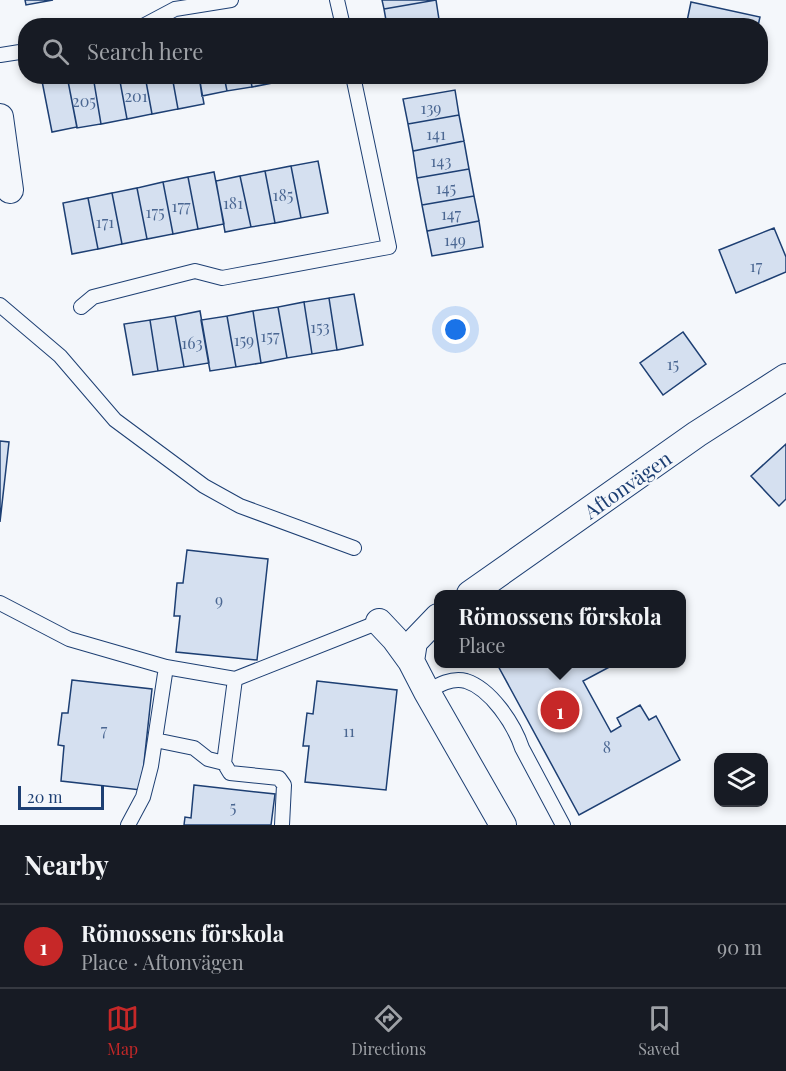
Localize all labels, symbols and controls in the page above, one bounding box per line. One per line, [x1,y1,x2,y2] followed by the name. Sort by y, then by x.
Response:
[18,18,768,84] search box
[39,35,72,68] icon: search
[87,36,203,66] text: Search here
[124,85,148,106] house number: 201
[72,90,96,111] house number: 205
[420,97,442,118] house number: 139
[426,123,446,144] house number: 141
[431,150,451,171] house number: 143
[436,177,456,198] house number: 145
[273,184,293,205] house number: 185
[223,192,243,213] house number: 181
[172,195,191,216] house number: 177
[145,201,165,222] house number: 175
[441,203,462,224] house number: 147
[96,211,114,232] house number: 171
[444,229,466,250] house number: 149
[750,255,763,276] house number: 17
[441,315,470,344] your location
[310,316,330,337] house number: 153
[261,325,280,346] house number: 157
[234,329,254,350] house number: 159
[181,332,203,353] house number: 163
[667,353,679,374] house number: 15
[577,444,676,525] street label: Aftonvägen
[215,589,223,610] house number: 9
[434,590,686,668] popup
[458,601,662,631] text: Römossens förskola
[458,631,505,658] text: Place
[540,688,580,732] pin: 1
[101,719,108,740] house number: 7
[343,720,355,741] house number: 11
[603,736,611,757] house number: 8
[714,753,768,807] map controls
[714,753,768,807] button: layers
[18,783,104,810] scale bar
[27,786,62,807] text: 20 m
[230,796,236,817] house number: 5
[24,847,109,882] text: Nearby
[81,918,284,948] text: Römossens förskola
[40,933,47,960] text: 1
[717,933,762,960] text: 90 m
[81,948,244,975] text: Place · Aftonvägen
[106,1002,139,1059] tab: Map
[351,1002,426,1059] tab: Directions
[638,1002,680,1059] tab: Saved

